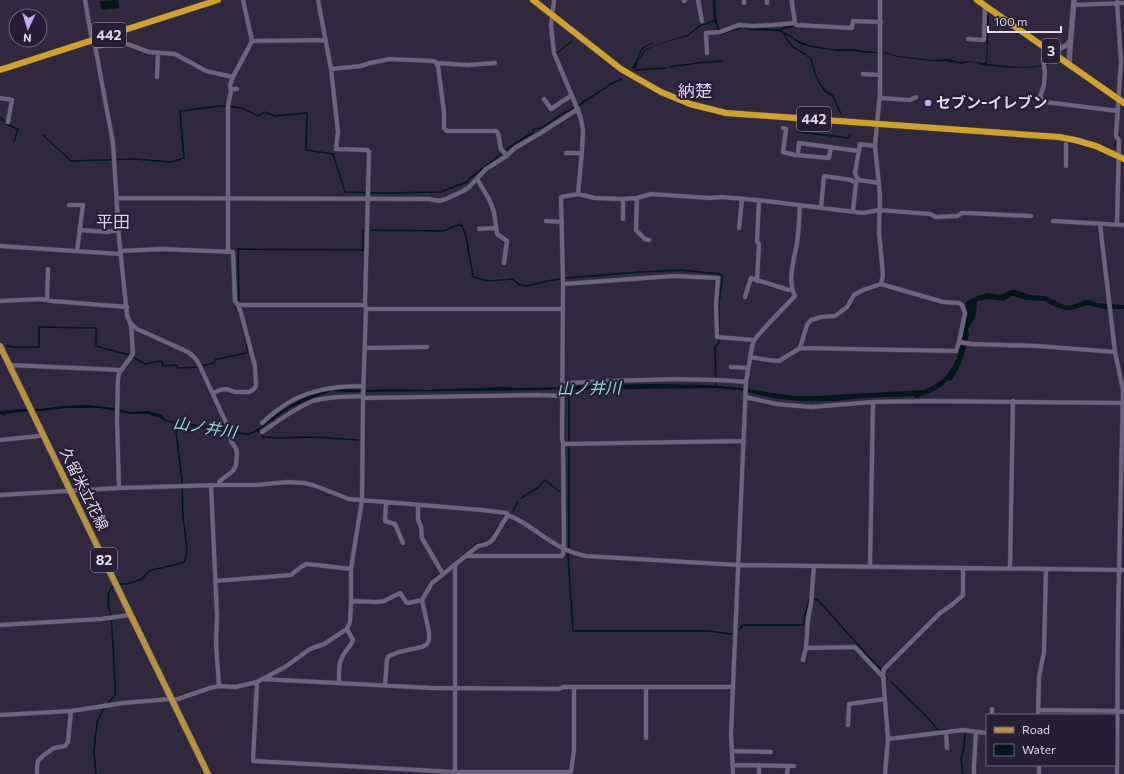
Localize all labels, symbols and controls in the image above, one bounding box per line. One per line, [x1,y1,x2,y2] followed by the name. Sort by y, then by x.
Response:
[8,8,48,48] north arrow
[988,8,1061,34] scale bar
[994,14,1028,28] text: 100 m
[92,23,126,47] road number: 442
[23,32,32,45] text: N
[1042,39,1060,63] road number: 3
[678,80,712,101] district label: 納楚
[936,93,1047,111] place label: セブン-イレブン
[923,98,933,108] marker: セブン-イレブン
[797,107,831,131] road number: 442
[96,211,130,232] district label: 平田
[557,377,623,398] water label: 山ノ井川
[172,412,240,441] water label: 山ノ井川
[57,444,113,533] street label: 久留米立花線
[91,548,117,572] road number: 82
[986,714,1116,766] legend
[1022,722,1050,736] text: Road
[1022,742,1056,756] text: Water

